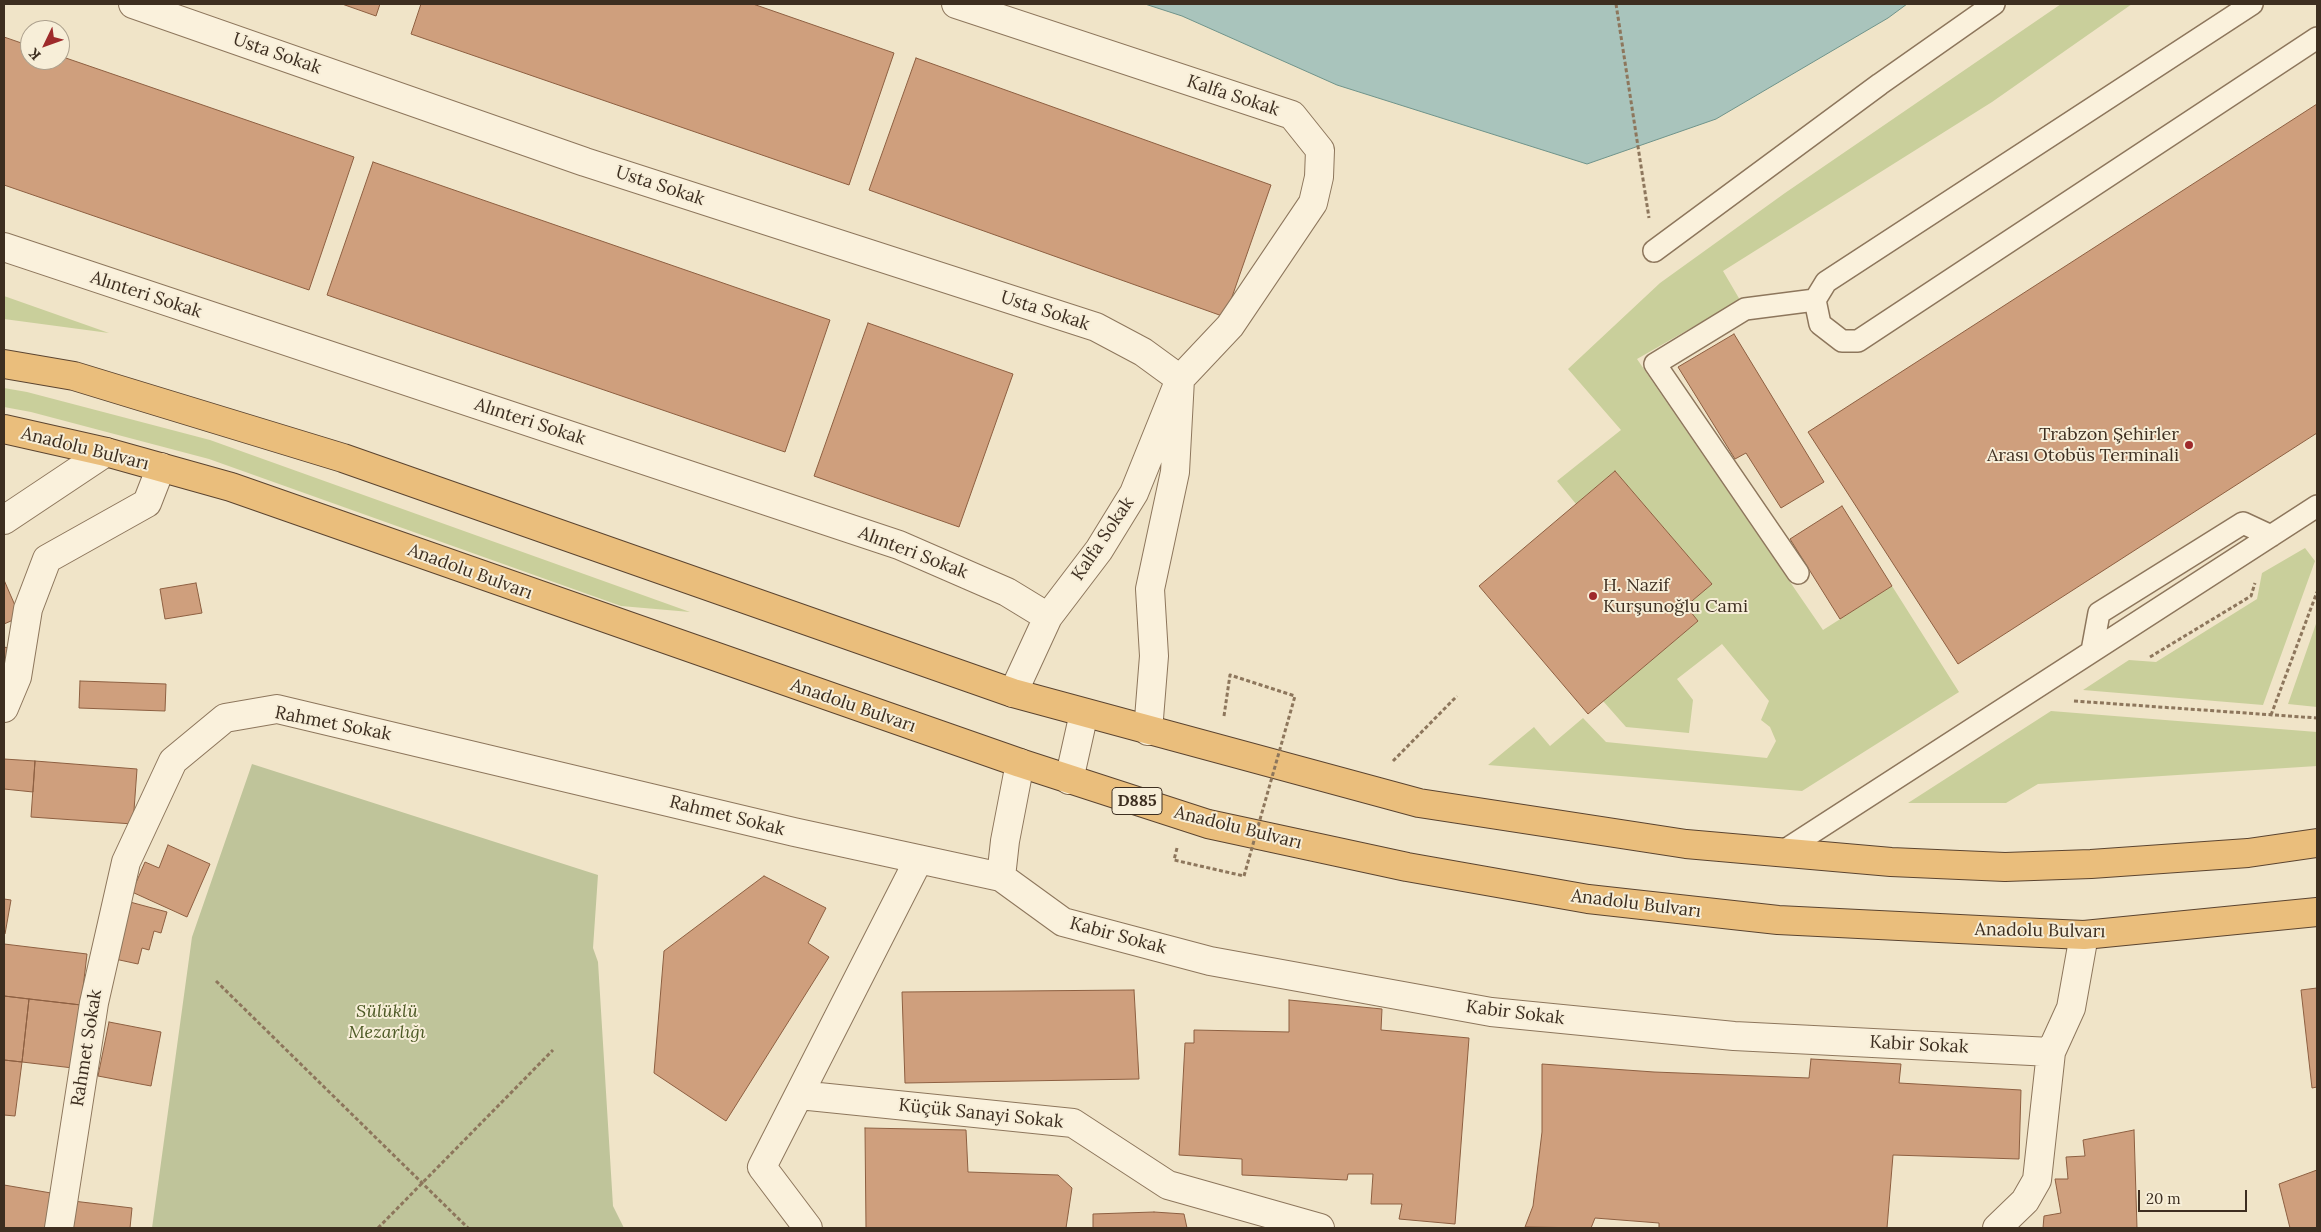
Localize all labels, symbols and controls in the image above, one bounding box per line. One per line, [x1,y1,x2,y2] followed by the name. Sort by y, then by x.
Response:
[20,20,70,70] north arrow
[230,29,324,79] street label: Usta Sokak
[25,45,45,64] text: K
[1184,71,1282,121] street label: Kalfa Sokak
[613,162,707,210] street label: Usta Sokak
[88,267,204,323] street label: Alınteri Sokak
[998,287,1092,335] street label: Usta Sokak
[472,394,588,450] street label: Alınteri Sokak
[19,423,151,475] street label: Anadolu Bulvarı
[1987,424,2179,466] place label: Trabzon Şehirler Arası Otobüs Terminali
[2183,439,2195,451] marker: Trabzon Şehirler Arası Otobüs Terminali
[1067,493,1139,585] street label: Kalfa Sokak
[855,522,971,584] street label: Alınteri Sokak
[405,539,535,605] street label: Anadolu Bulvarı
[1603,575,1748,618] place label: H. Nazif Kurşunoğlu Cami
[1587,590,1599,602] marker: H. Nazif Kurşunoğlu Cami
[788,674,918,738] street label: Anadolu Bulvarı
[273,702,393,746] street label: Rahmet Sokak
[1112,788,1162,814] road number: D885
[667,791,787,841] street label: Rahmet Sokak
[1172,802,1304,854] street label: Anadolu Bulvarı
[1570,885,1702,923] street label: Anadolu Bulvarı
[1067,913,1169,959] street label: Kabir Sokak
[1974,919,2106,943] street label: Anadolu Bulvarı
[67,988,107,1108] street label: Rahmet Sokak
[1465,996,1565,1030] street label: Kabir Sokak
[348,1001,426,1044] park label: Sülüklü Mezarlığı
[1869,1032,1969,1058] street label: Kabir Sokak
[897,1095,1065,1133] street label: Küçük Sanayi Sokak
[2141,1180,2250,1212] scale bar
[2146,1189,2181,1208] text: 20 m

